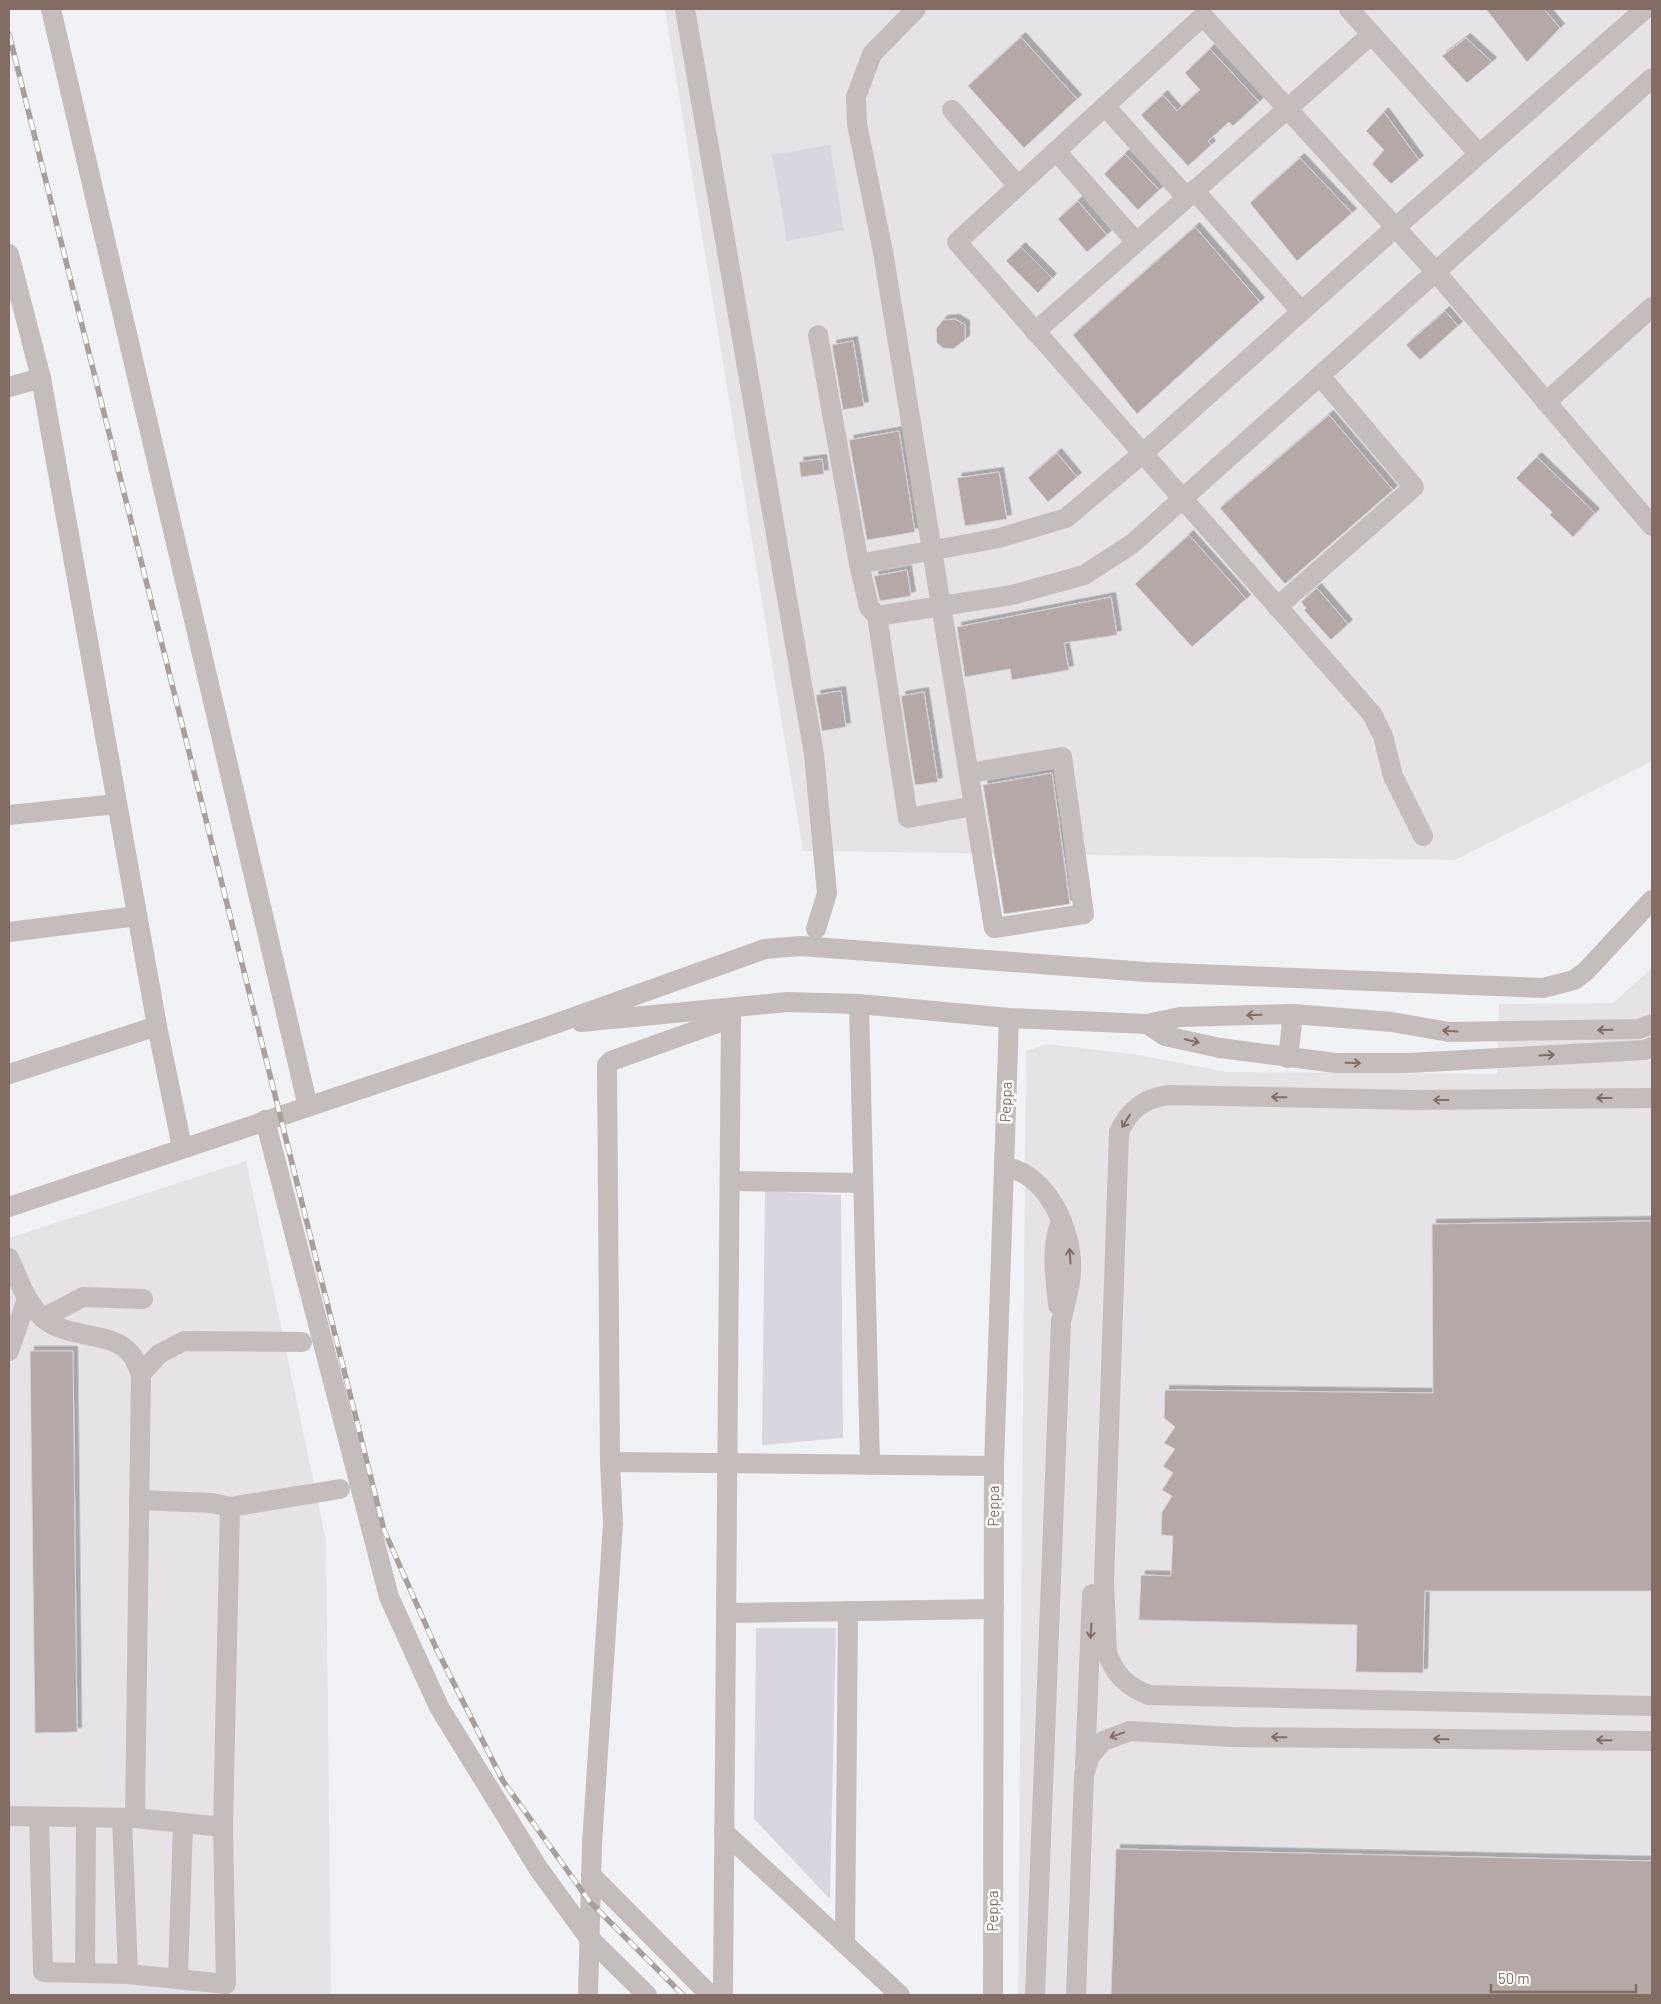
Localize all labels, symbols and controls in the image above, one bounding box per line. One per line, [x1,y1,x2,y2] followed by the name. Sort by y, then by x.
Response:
[1246,1010,1262,1019] one-way arrow
[1597,1025,1613,1034] one-way arrow
[1443,1027,1459,1036] one-way arrow
[1183,1037,1199,1047] one-way arrow
[1538,1051,1554,1060] one-way arrow
[1344,1058,1360,1068] one-way arrow
[995,1081,1015,1123] street label: Peppa
[1271,1092,1287,1102] one-way arrow
[1596,1093,1612,1103] one-way arrow
[1433,1095,1450,1105] one-way arrow
[1120,1113,1130,1127] one-way arrow
[1066,1249,1075,1265] one-way arrow
[984,1486,1002,1526] street label: Peppa
[1086,1623,1095,1639] one-way arrow
[1110,1731,1125,1740] one-way arrow
[1271,1732,1287,1742] one-way arrow
[1433,1734,1450,1744] one-way arrow
[1596,1735,1612,1745] one-way arrow
[983,1891,1001,1931] street label: Peppa
[1491,1962,1636,1994] scale bar
[1498,1969,1530,1987] text: 50 m

